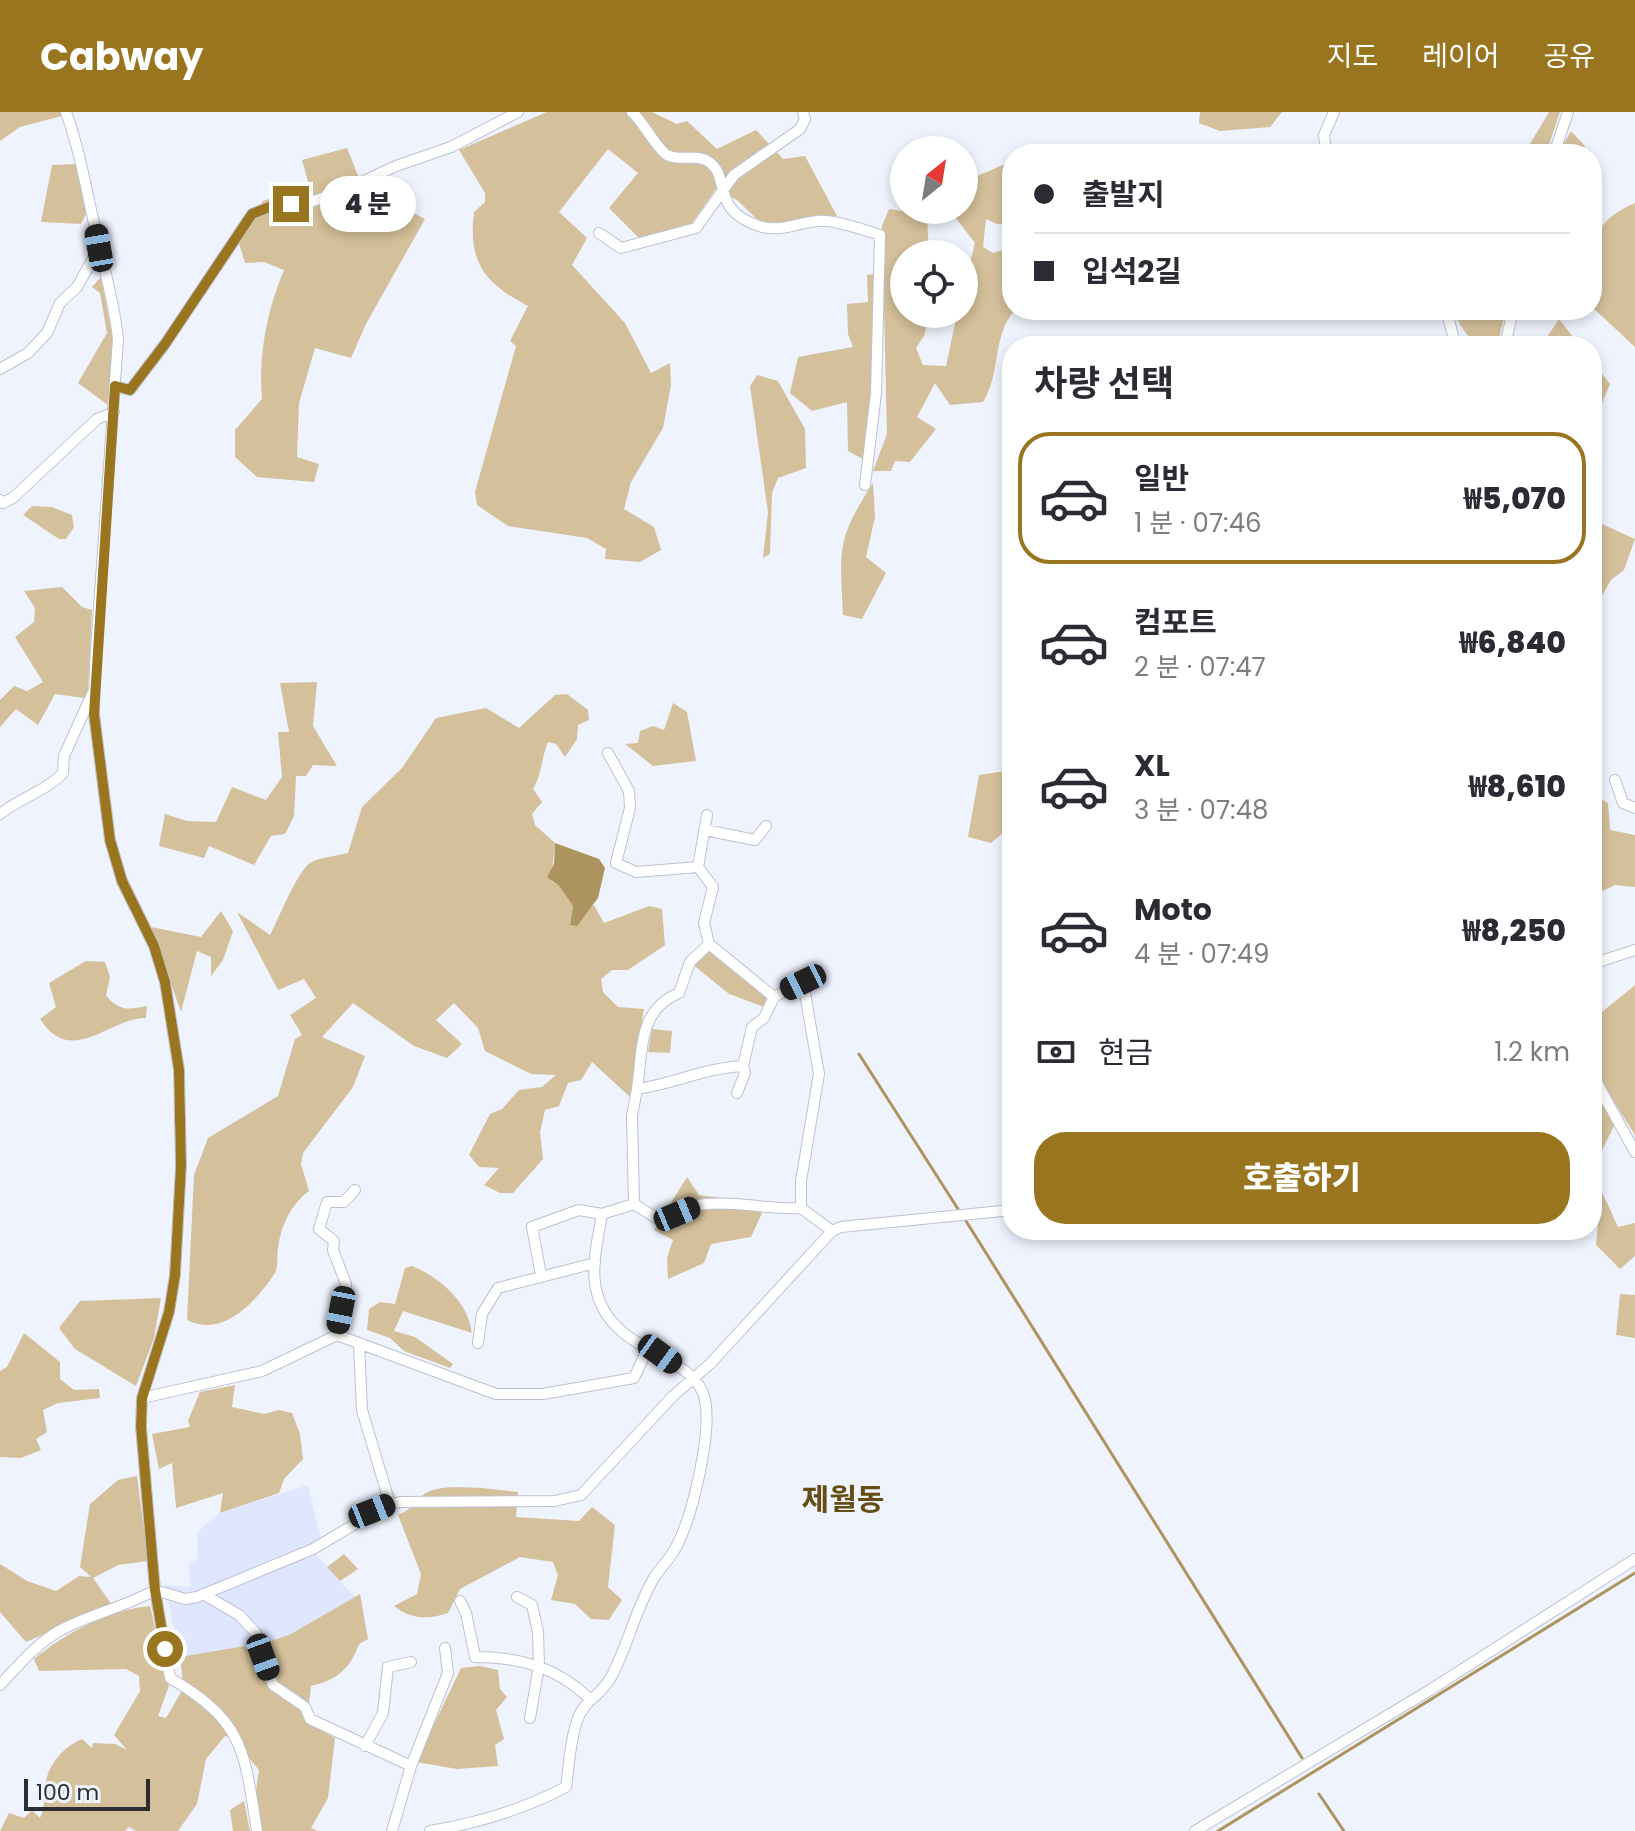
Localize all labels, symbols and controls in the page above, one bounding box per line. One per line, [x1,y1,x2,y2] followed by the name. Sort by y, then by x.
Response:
[40,30,203,83] text: Cabway
[1327,37,1378,76] text: 지도
[1422,37,1499,76] text: 레이어
[1543,37,1595,76] text: 공유
[890,136,978,224] north arrow
[890,136,978,328] map controls
[1082,173,1165,216] text: 출발지
[319,176,415,232] callout: 4 분
[273,186,309,222] route end
[345,186,391,222] text: 4 분
[83,222,115,274] car
[890,240,978,328] button: locate
[1082,250,1182,293] text: 입석2길
[1034,358,1174,409] text: 차량 선택
[1134,457,1189,500] text: 일반
[1038,462,1110,534] icon: car
[1464,477,1566,520] text: ₩5,070
[1134,505,1262,541] text: 1 분 · 07:46
[1134,601,1217,644] text: 컴포트
[1038,606,1110,678] icon: car
[1460,621,1566,664] text: ₩6,840
[1134,649,1266,685] text: 2 분 · 07:47
[1134,744,1170,787] text: XL
[1038,750,1110,822] icon: car
[1469,765,1566,808] text: ₩8,610
[1134,792,1268,828] text: 3 분 · 07:48
[1134,888,1212,931] text: Moto
[1038,894,1110,966] icon: car
[1463,909,1566,952] text: ₩8,250
[1134,936,1269,972] text: 4 분 · 07:49
[776,961,830,1003] car
[1034,1030,1078,1074] icon: cash
[1098,1031,1153,1074] text: 현금
[1494,1034,1570,1070] text: 1.2 km
[1034,1132,1570,1224] button: 호출하기
[650,1194,704,1234] car
[325,1284,357,1336] car
[634,1330,686,1378] car
[802,1478,884,1521] district label: 제월동
[345,1491,399,1531] car
[244,1630,282,1684] car
[147,1631,183,1667] route start
[24,1775,150,1811] scale bar
[36,1777,99,1808] text: 100 m

